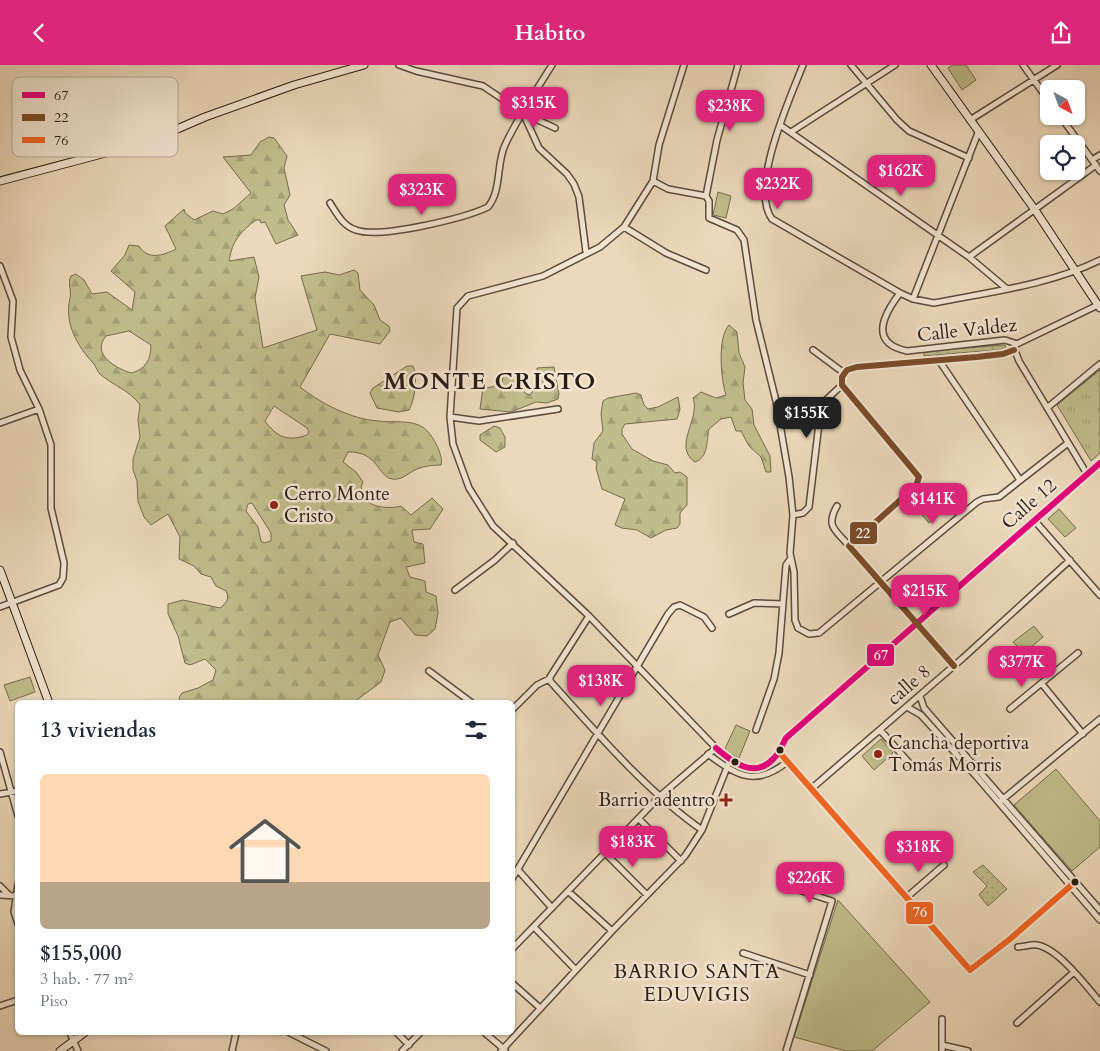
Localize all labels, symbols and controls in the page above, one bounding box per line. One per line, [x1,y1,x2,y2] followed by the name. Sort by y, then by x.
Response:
[515,18,585,48] text: Habito
[25,19,53,47] icon: back
[1047,19,1075,47] icon: share
[12,77,178,157] legend
[1040,80,1085,125] north arrow
[1040,80,1085,180] map controls
[54,86,68,105] text: 67
[499,87,569,129] pin: $315K
[695,89,765,132] pin: $238K
[511,92,557,114] text: $315K
[707,95,753,117] text: $238K
[54,108,68,127] text: 22
[54,131,68,150] text: 76
[1040,135,1085,180] button: locate
[866,155,936,197] pin: $162K
[878,160,924,182] text: $162K
[743,167,813,210] pin: $232K
[387,173,457,216] pin: $323K
[755,173,801,195] text: $232K
[399,179,445,201] text: $323K
[916,312,1019,348] street label: Calle Valdez
[384,365,597,398] district label: MONTE CRISTO
[772,397,842,439] pin: $155K
[784,402,830,424] text: $155K
[996,472,1062,535] street label: Calle 12
[284,481,390,529] place label: Cerro Monte Cristo
[898,483,968,525] pin: $141K
[910,488,956,510] text: $141K
[268,499,280,511] marker: Cerro Monte Cristo
[849,521,878,545] line badge: 22
[856,524,870,543] text: 22
[890,575,960,617] pin: $215K
[902,580,948,602] text: $215K
[866,643,895,667] line badge: 67
[987,645,1057,688] pin: $377K
[874,646,888,665] text: 67
[999,651,1045,673] text: $377K
[882,659,936,711] street label: calle 8
[566,665,636,707] pin: $138K
[578,670,624,692] text: $138K
[40,716,156,745] text: 13 viviendas
[462,716,490,744] icon: filters
[888,730,1029,778] place label: Cancha deportiva Tomás Morris
[775,745,785,755] unlabelled marker
[872,748,884,760] marker: Cancha deportiva Tomás Morris
[730,757,740,767] unlabelled marker
[598,787,715,813] place label: Barrio adentro
[719,793,733,807] marker: Barrio adentro
[220,806,310,896] icon: home
[598,825,668,868] pin: $183K
[610,831,656,853] text: $183K
[884,831,954,873] pin: $318K
[896,836,942,858] text: $318K
[775,861,845,904] pin: $226K
[787,867,833,889] text: $226K
[1070,877,1080,887] unlabelled marker
[905,901,934,925] line badge: 76
[913,903,927,922] text: 76
[40,939,121,968] text: $155,000
[613,958,781,1008] district label: BARRIO SANTA EDUVIGIS
[40,968,133,990] text: 3 hab. · 77 m²
[40,990,68,1012] text: Piso

